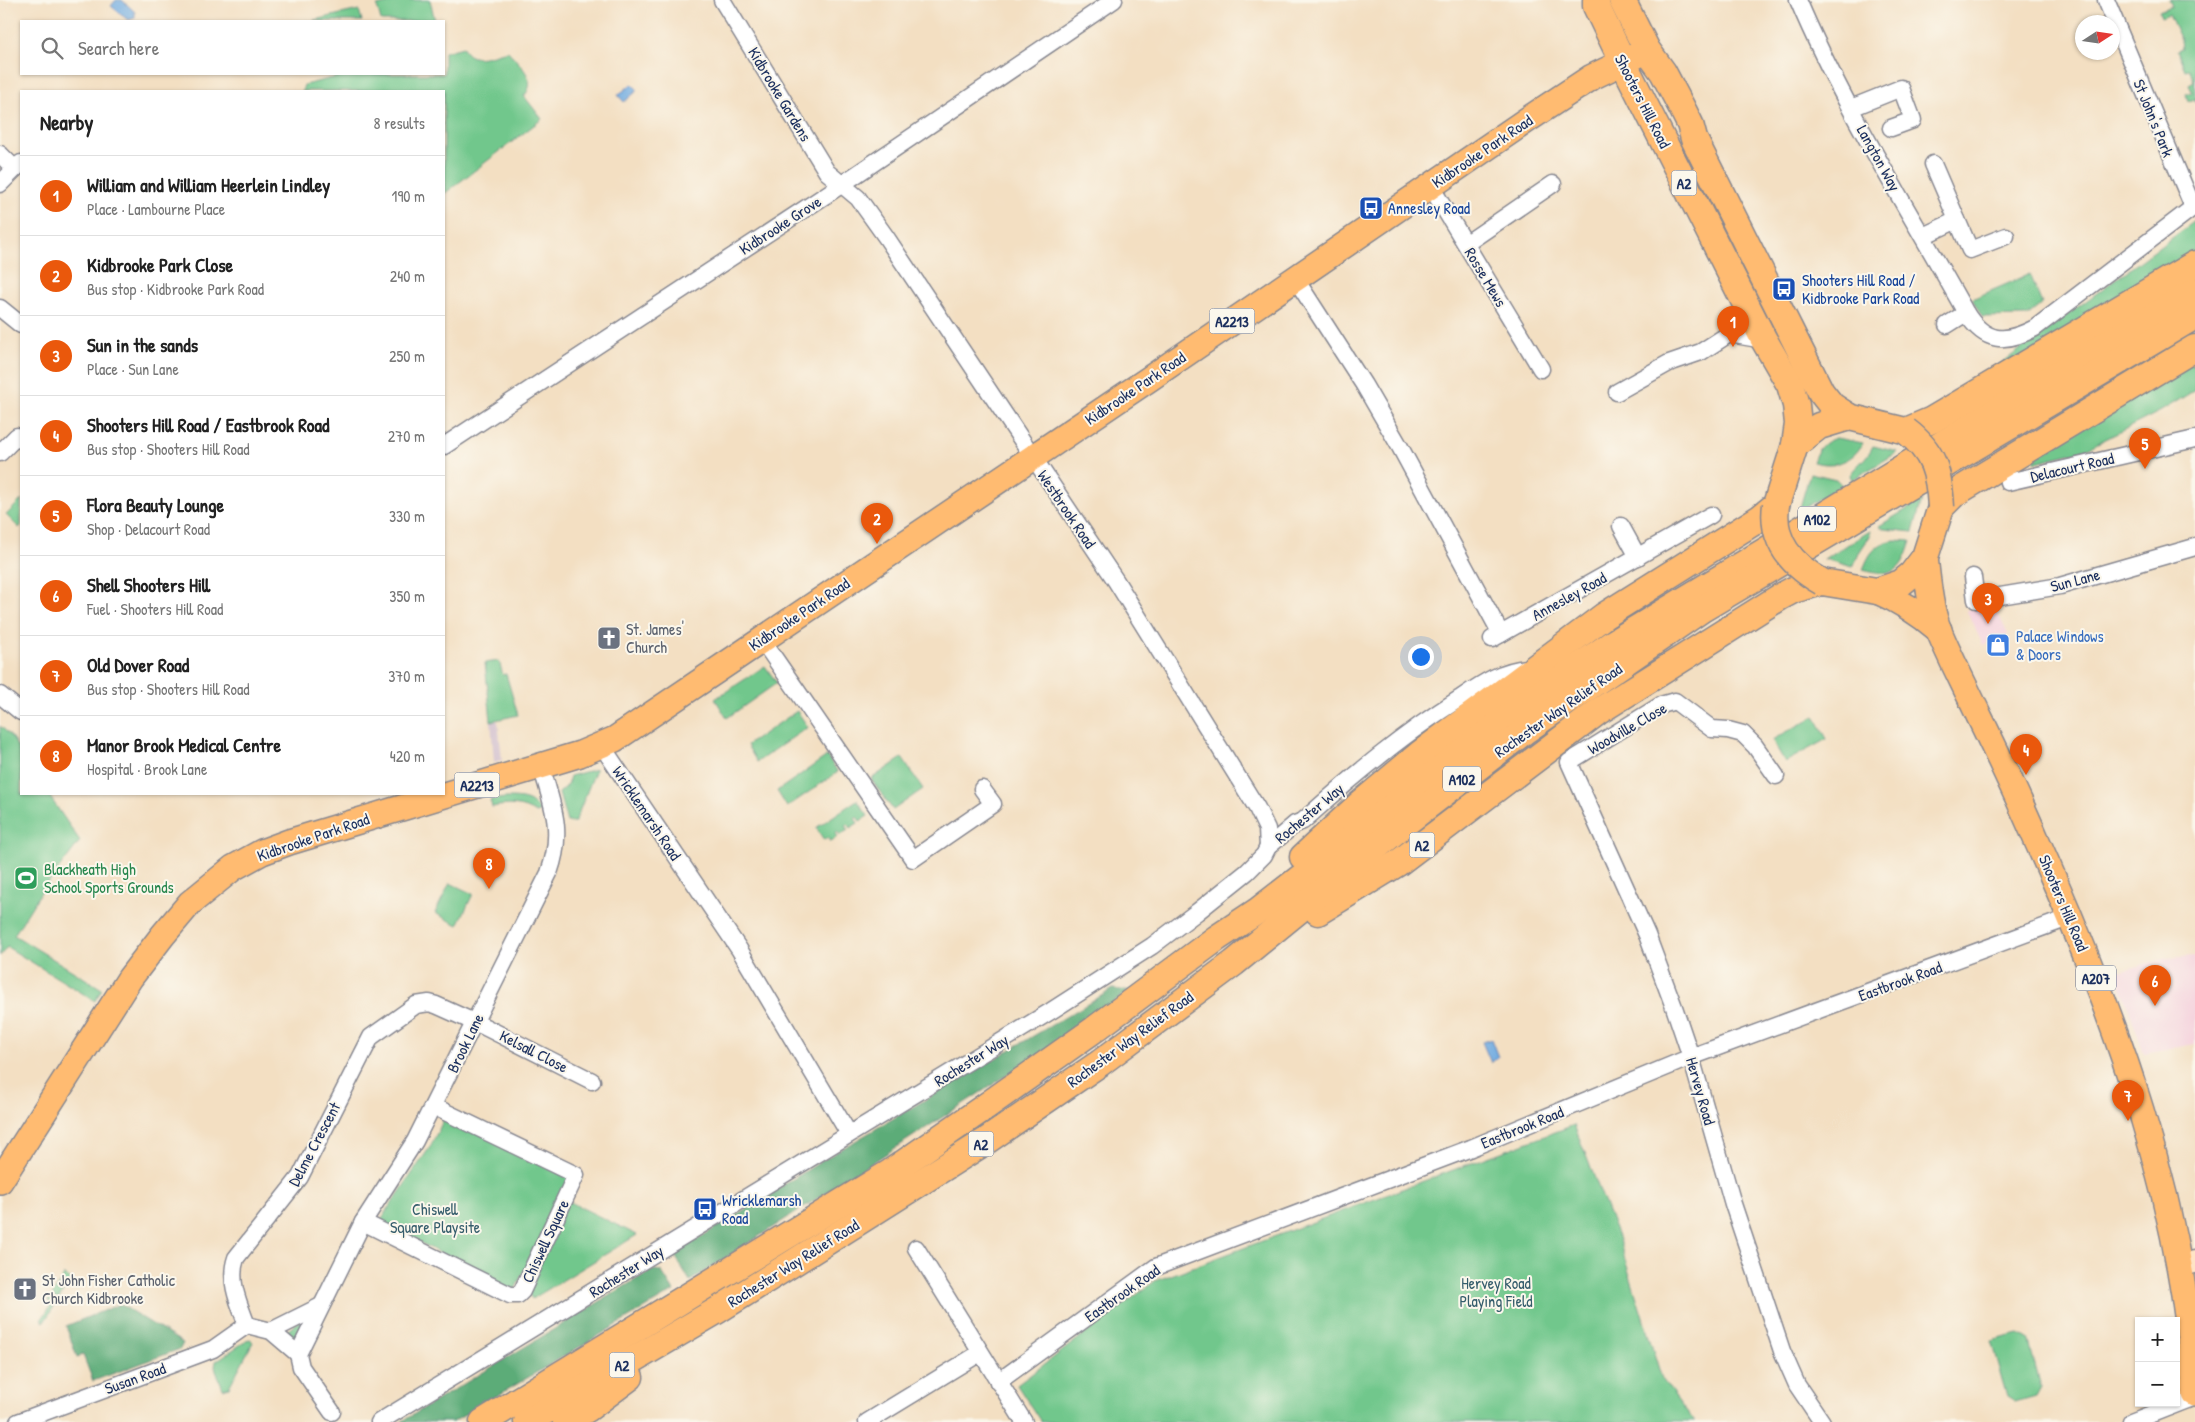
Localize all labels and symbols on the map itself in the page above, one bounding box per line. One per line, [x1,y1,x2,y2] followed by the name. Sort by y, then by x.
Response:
[2075,15,2120,60] north arrow
[743,43,817,145] street label: Kidbrooke Gardens
[1610,50,1676,152] street label: Shooters Hill Road
[2128,76,2180,160] street label: St John's Park
[1427,109,1537,193] street label: Kidbrooke Park Road
[1852,121,1906,195] street label: Langton Way
[1672,170,1696,196] road number: A2
[735,190,826,260] street label: Kidbrooke Grove
[1358,195,1384,221] bus stop icon: Annesley Road
[1388,197,1470,219] place label: Annesley Road
[1460,243,1512,311] street label: Rosse Mews
[1802,269,1919,309] place label: Shooters Hill Road / Kidbrooke Park Road
[1771,276,1797,302] bus stop icon: Shooters Hill Road / Kidbrooke Park Road
[1717,306,1749,347] pin: 1
[1210,308,1254,334] road number: A2213
[1080,346,1190,430] street label: Kidbrooke Park Road
[2129,428,2161,469] pin: 5
[2028,447,2116,487] street label: Delacourt Road
[1033,466,1101,552] street label: Westbrook Road
[861,503,893,544] pin: 2
[1798,506,1836,532] road number: A102
[2048,563,2103,597] street label: Sun Lane
[1528,566,1610,626] street label: Annesley Road
[744,572,854,656] street label: Kidbrooke Park Road
[1972,583,2004,624] pin: 3
[626,618,684,658] place label: St. James' Church
[596,625,622,651] church icon: St. James' Church
[2016,625,2104,665] place label: Palace Windows & Doors
[1985,632,2011,658] shop icon: Palace Windows & Doors
[1408,644,1434,670] your location
[1490,658,1626,762] street label: Rochester Way Relief Road
[1583,696,1671,760] street label: Woodville Close
[2010,734,2042,775] pin: 4
[607,762,687,864] street label: Wricklemarsh Road
[1443,766,1481,792] road number: A102
[454,772,500,798] road number: A2213
[1270,778,1348,848] street label: Rochester Way
[254,808,372,866] street label: Kidbrooke Park Road
[1410,832,1434,858] road number: A2
[473,848,505,889] pin: 8
[2034,851,2094,955] street label: Shooters Hill Road
[44,858,174,898] place label: Blackheath High School Sports Grounds
[13,865,39,891] sports icon: Blackheath High School Sports Grounds
[1855,956,1945,1006] street label: Eastbrook Road
[2139,965,2171,1006] pin: 6
[2076,966,2116,990] road number: A207
[1062,986,1198,1092] street label: Rochester Way Relief Road
[441,1009,489,1076] street label: Brook Lane
[496,1024,573,1078] street label: Kelsall Close
[930,1028,1013,1092] street label: Rochester Way
[1681,1055,1721,1127] street label: Hervey Road
[2112,1080,2144,1121] pin: 7
[283,1098,346,1190] street label: Delme Crescent
[1477,1100,1567,1154] street label: Eastbrook Road
[968,1132,994,1156] road number: A2
[722,1189,802,1229] place label: Wricklemarsh Road
[516,1195,574,1286] street label: Chiswell Square
[692,1196,718,1222] bus stop icon: Wricklemarsh Road
[390,1198,481,1238] park label: Chiswell Square Playsite
[723,1214,863,1312] street label: Rochester Way Relief Road
[585,1239,668,1303] street label: Rochester Way
[1080,1259,1164,1327] street label: Eastbrook Road
[42,1269,176,1309] place label: St John Fisher Catholic Church Kidbrooke
[1459,1272,1533,1312] park label: Hervey Road Playing Field
[12,1276,38,1302] church icon: St John Fisher Catholic Church Kidbrooke
[610,1352,634,1378] road number: A2
[101,1357,169,1399] street label: Susan Road

